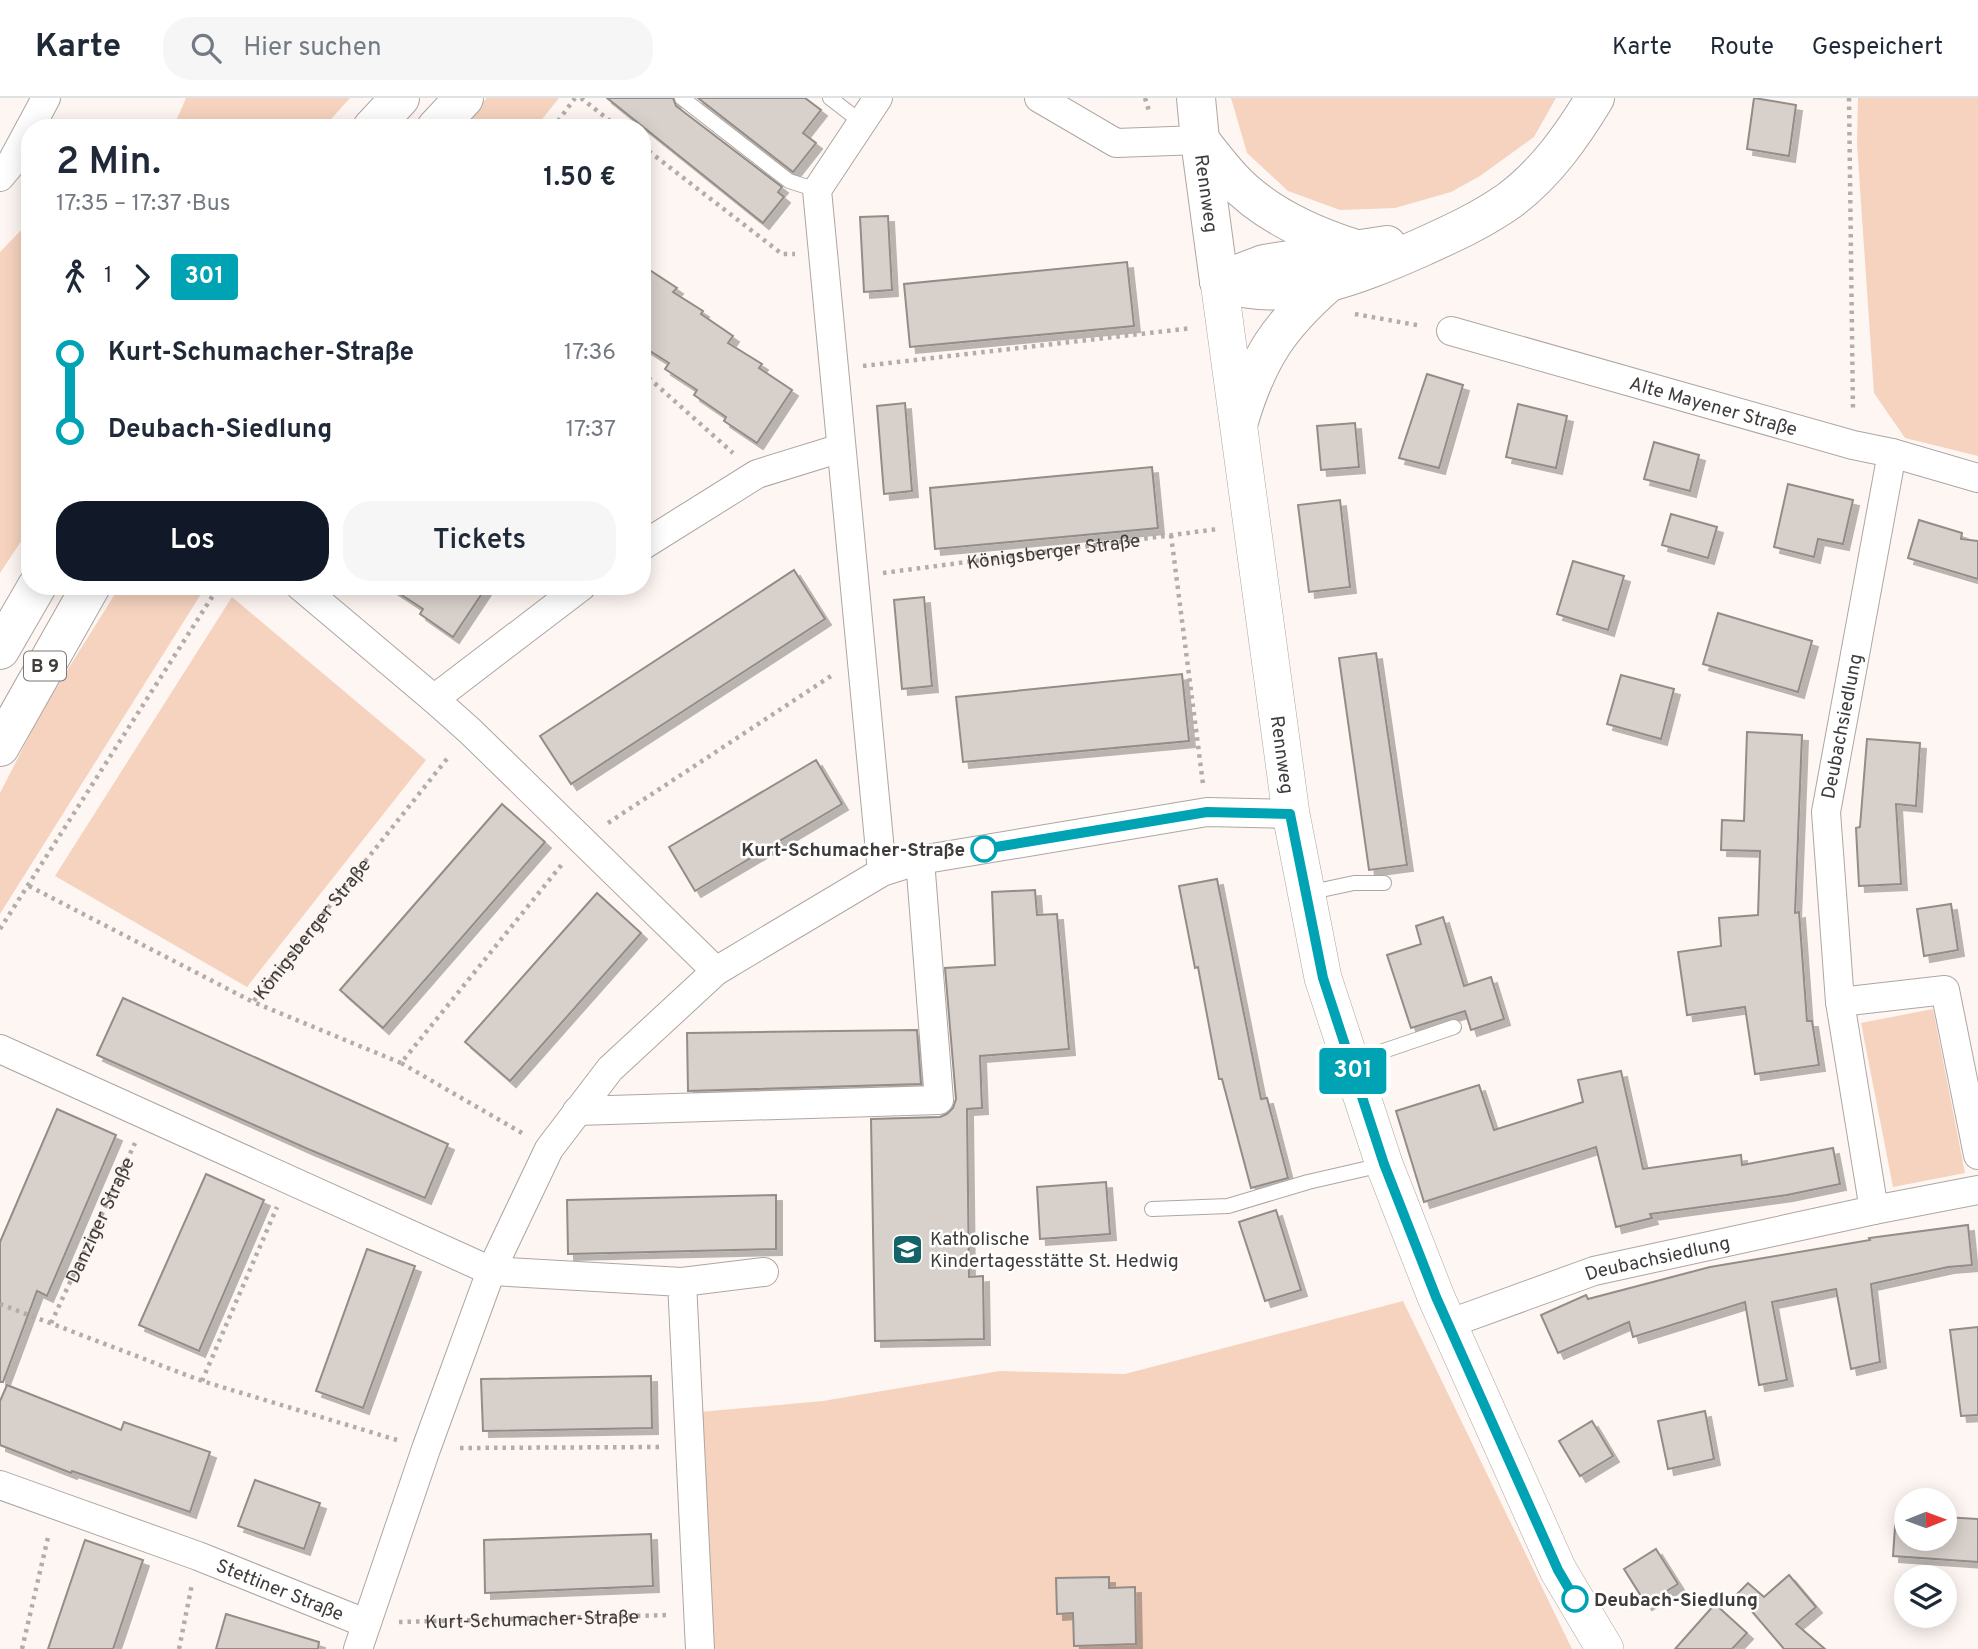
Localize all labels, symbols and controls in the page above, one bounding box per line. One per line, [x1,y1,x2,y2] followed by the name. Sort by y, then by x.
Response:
[163,17,653,80] search box
[35,27,121,69] text: Karte
[187,29,225,67] icon: search
[243,32,382,65] text: Hier suchen
[1612,33,1672,63] text: Karte
[1710,33,1774,63] text: Route
[1812,33,1943,63] text: Gespeichert
[56,139,161,188] text: 2 Min.
[1188,153,1222,234] street label: Rennweg
[543,162,616,195] text: 1.50 €
[56,190,231,219] text: 17:35 – 17:37 · Bus
[56,258,94,296] icon: walk
[123,258,161,296] icon: forward
[104,262,113,291] text: 1
[185,262,224,292] text: 301
[108,337,414,370] text: Kurt-Schumacher-Straße
[564,339,616,368] text: 17:36
[1626,372,1800,443] street label: Alte Mayener Straße
[108,414,332,447] text: Deubach-Siedlung
[566,416,616,445] text: 17:37
[56,501,329,581] button: Los
[343,501,616,581] button: Tickets
[966,529,1142,576] street label: Königsberger Straße
[24,652,66,680] road number: B 9
[1817,652,1869,801] street label: Deubachsiedlung
[1264,714,1298,796] street label: Rennweg
[971,836,997,862] marker: Kurt-Schumacher-Straße
[741,839,965,863] place label: Kurt-Schumacher-Straße
[249,854,377,1006] street label: Königsberger Straße
[1313,1048,1393,1094] line badge: 301
[1333,1056,1373,1086] text: 301
[61,1154,141,1287] street label: Danziger Straße
[930,1228,1179,1274] place label: Katholische Kindertagesstätte St. Hedwig
[890,1232,924,1266] school or university icon: Katholische Kindertagesstätte St. Hedwig
[1582,1232,1732,1287] street label: Deubachsiedlung
[1894,1488,1956,1550] north arrow
[1894,1488,1957,1628] map controls
[212,1555,347,1627] street label: Stettiner Straße
[1894,1565,1957,1628] button: layers
[1562,1586,1588,1612] marker: Deubach-Siedlung
[1594,1589,1758,1613] place label: Deubach-Siedlung
[425,1606,639,1635] street label: Kurt-Schumacher-Straße

